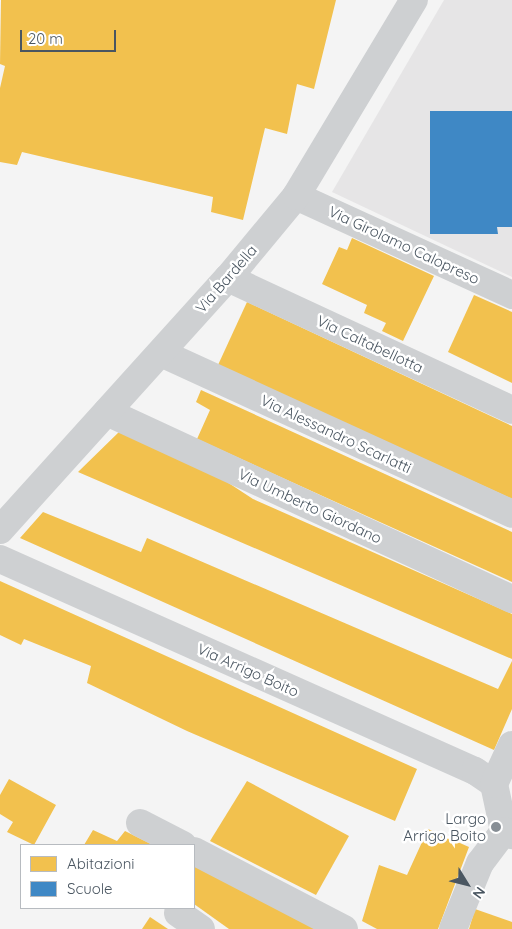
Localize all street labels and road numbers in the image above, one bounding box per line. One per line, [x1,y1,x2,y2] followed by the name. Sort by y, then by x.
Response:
[326,202,482,288] street label: Via Girolamo Calopreso
[192,241,260,317] street label: Via Bardella
[314,311,426,377] street label: Via Caltabellotta
[258,391,414,477] street label: Via Alessandro Scarlatti
[235,465,385,547] street label: Via Umberto Giordano
[194,640,302,700] street label: Via Arrigo Boito

